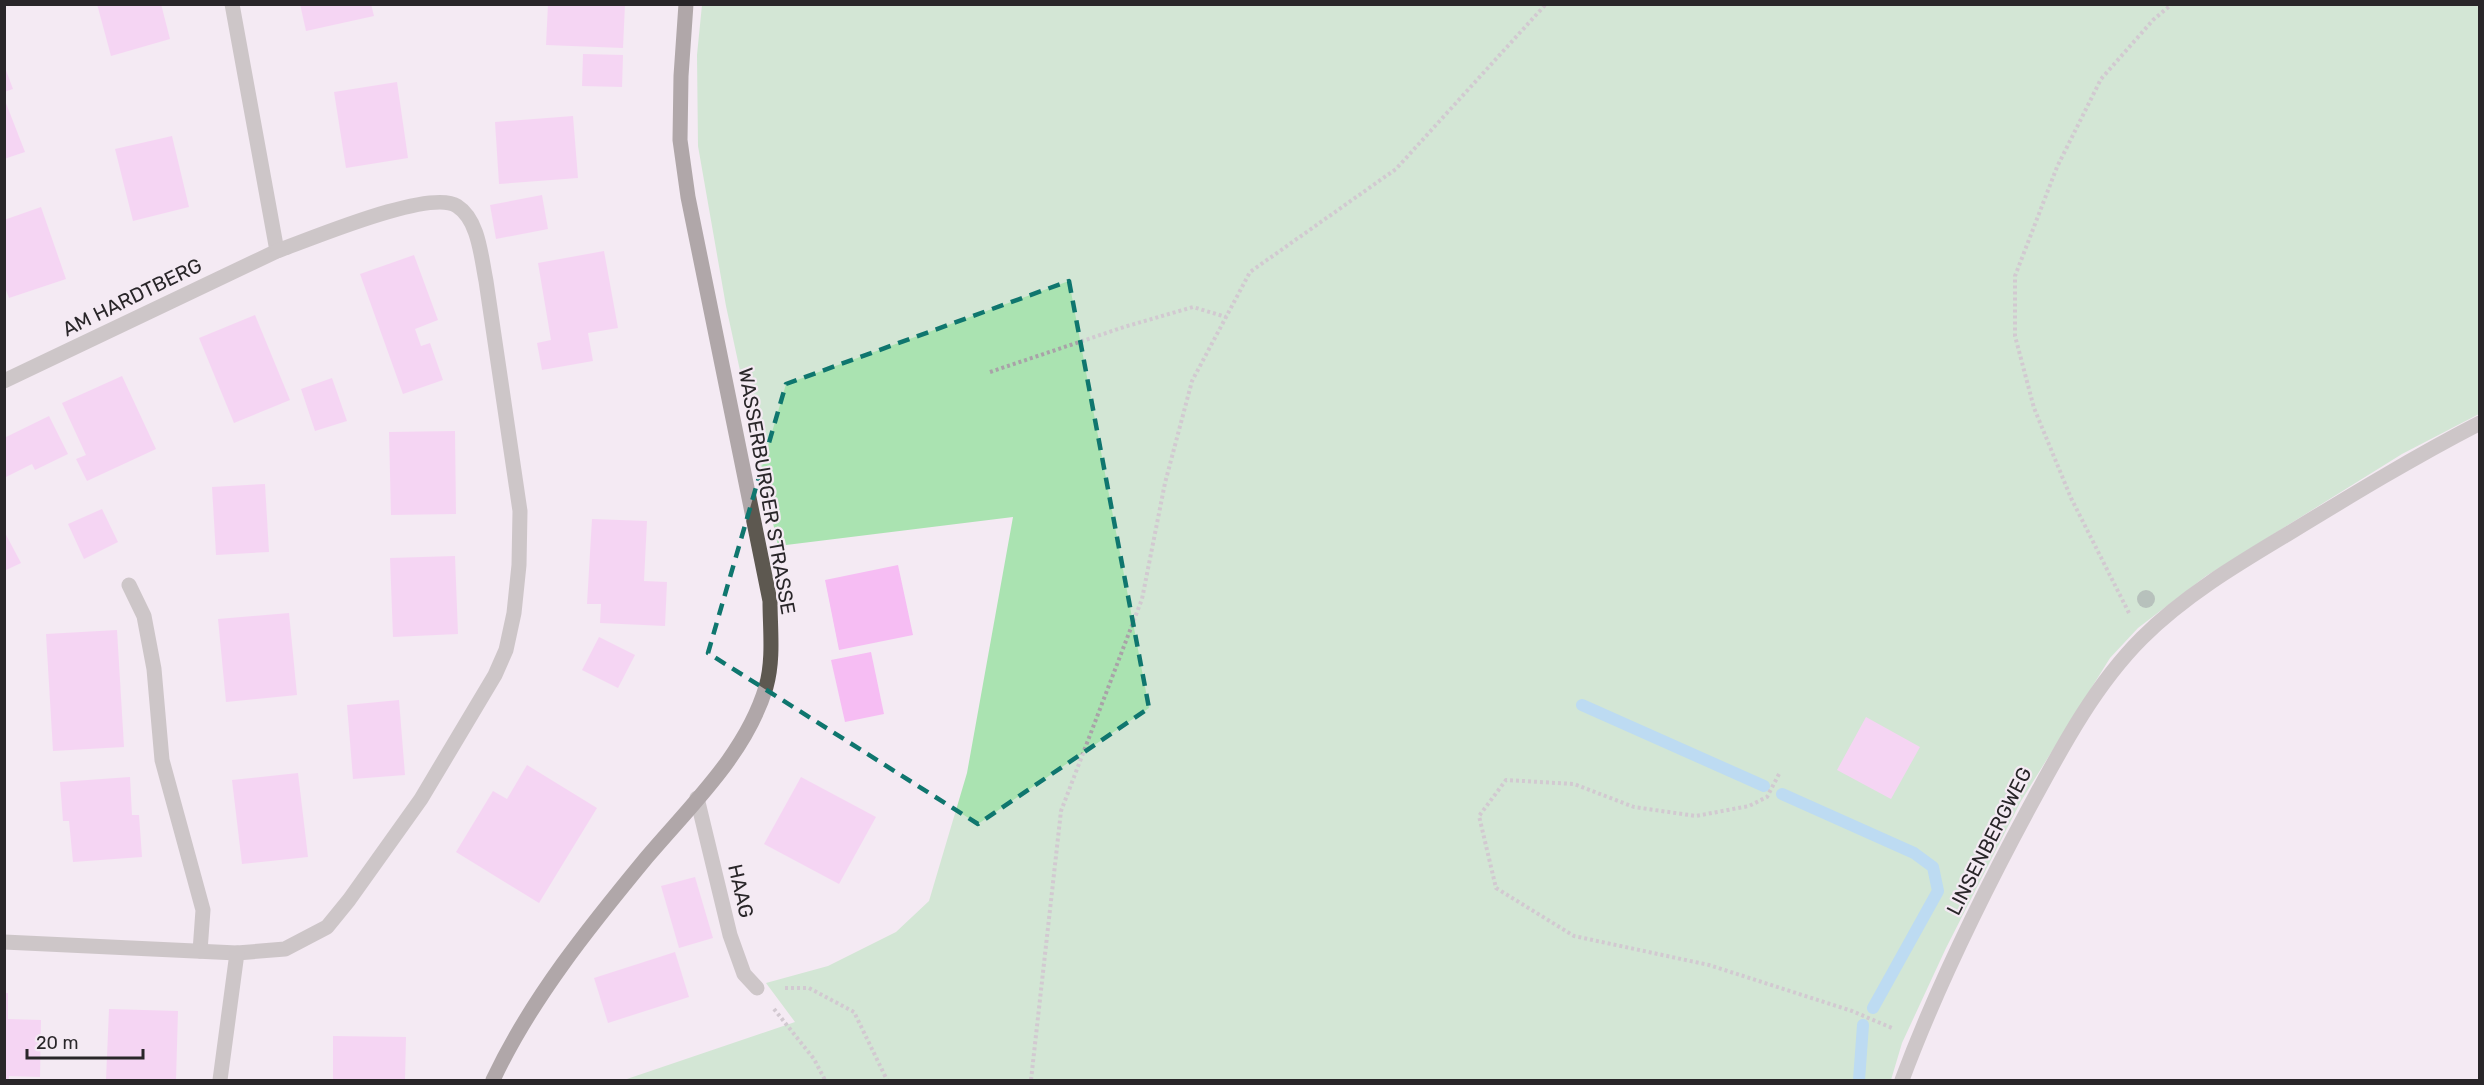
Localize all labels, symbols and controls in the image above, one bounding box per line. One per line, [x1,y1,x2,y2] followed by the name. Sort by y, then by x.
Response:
[58,253,206,341] street label: AM HARDTBERG
[733,366,801,616] street label: WASSERBURGER STRASSE
[1941,763,2037,919] street label: LINSENBERGWEG
[723,862,759,920] street label: HAAG
[27,1022,142,1060] scale bar
[36,1032,78,1054] text: 20 m

